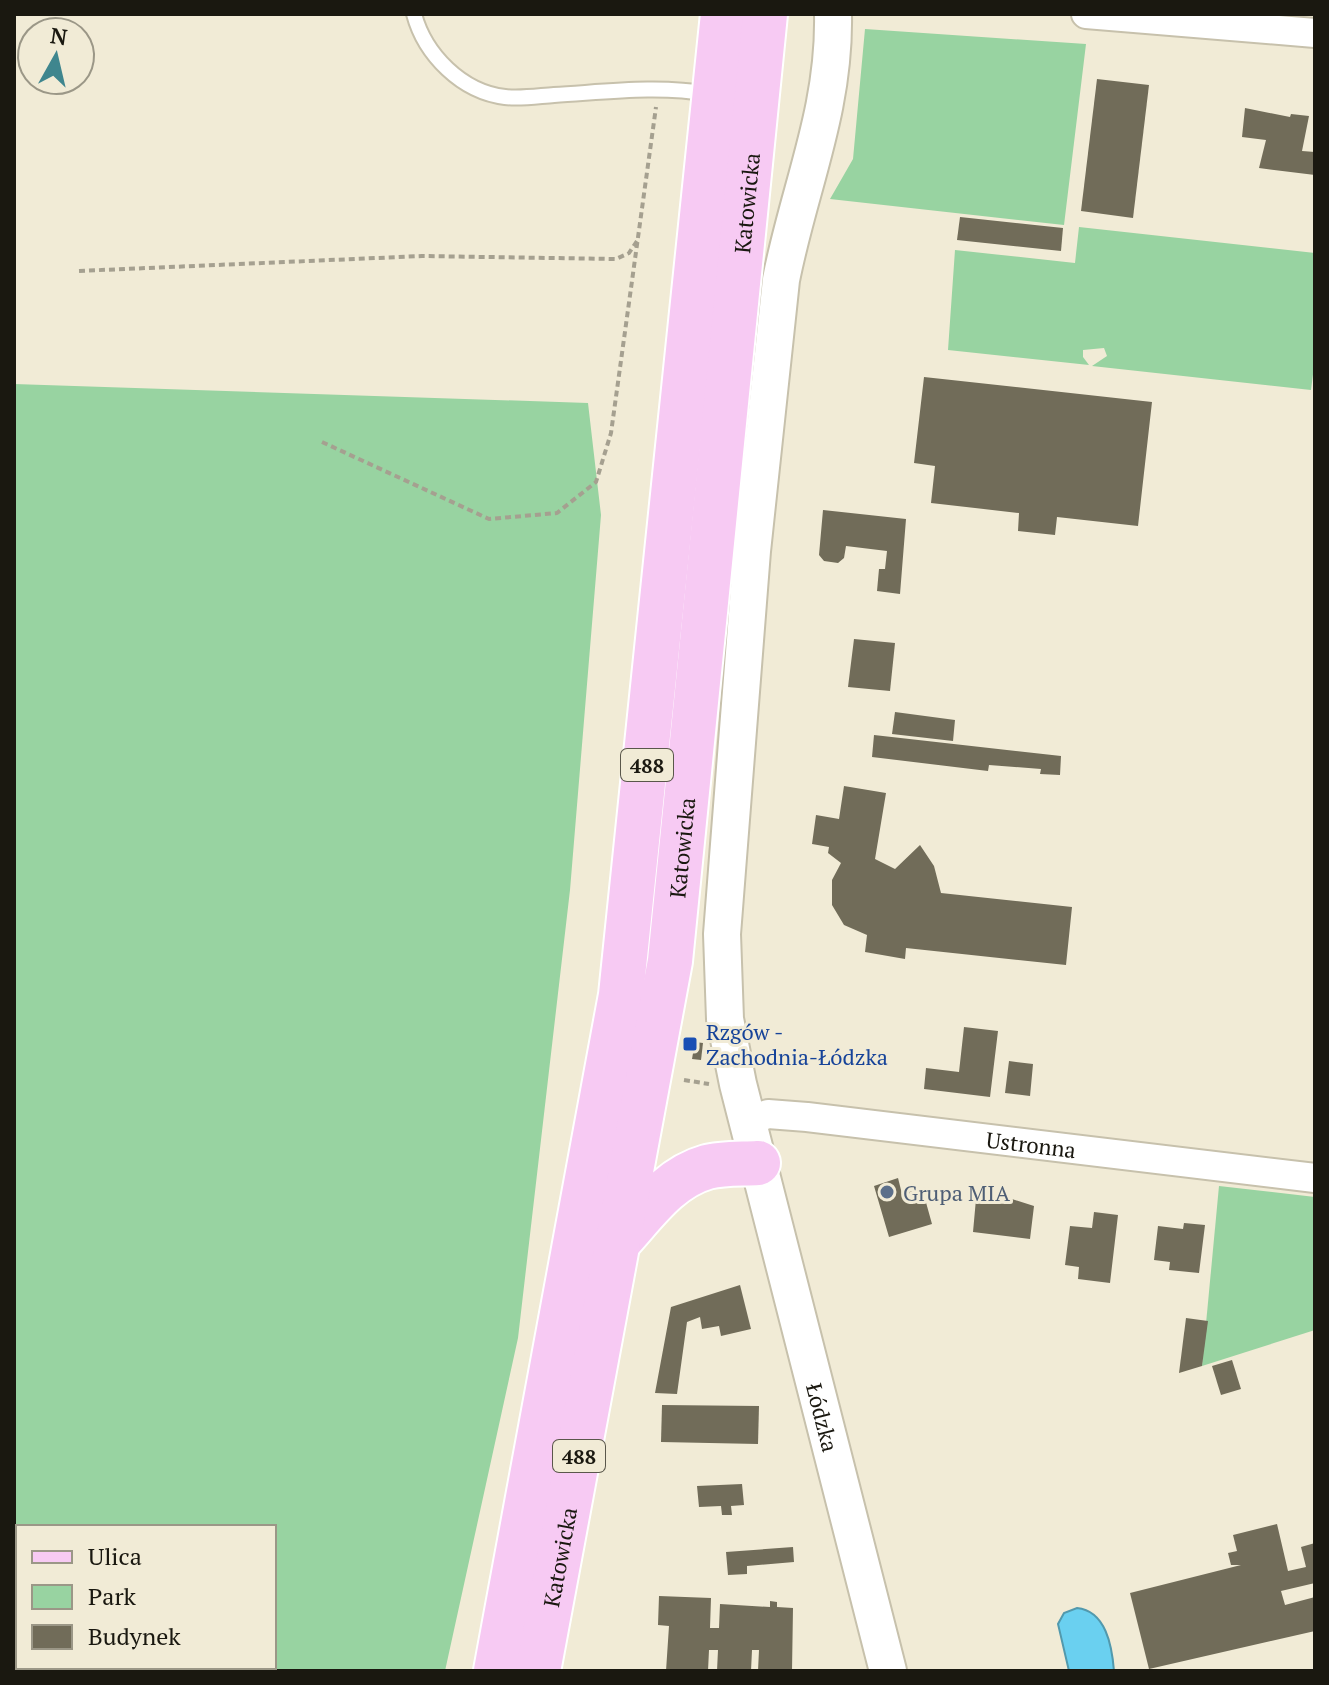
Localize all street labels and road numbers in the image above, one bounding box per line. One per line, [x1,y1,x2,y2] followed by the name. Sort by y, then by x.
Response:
[727,151,766,255] street label: Katowicka
[621,749,673,781] road number: 488
[662,796,701,899] street label: Katowicka
[984,1124,1078,1164] street label: Ustronna
[800,1380,846,1455] street label: Łódzka
[553,1440,605,1472] road number: 488
[536,1505,583,1609] street label: Katowicka

